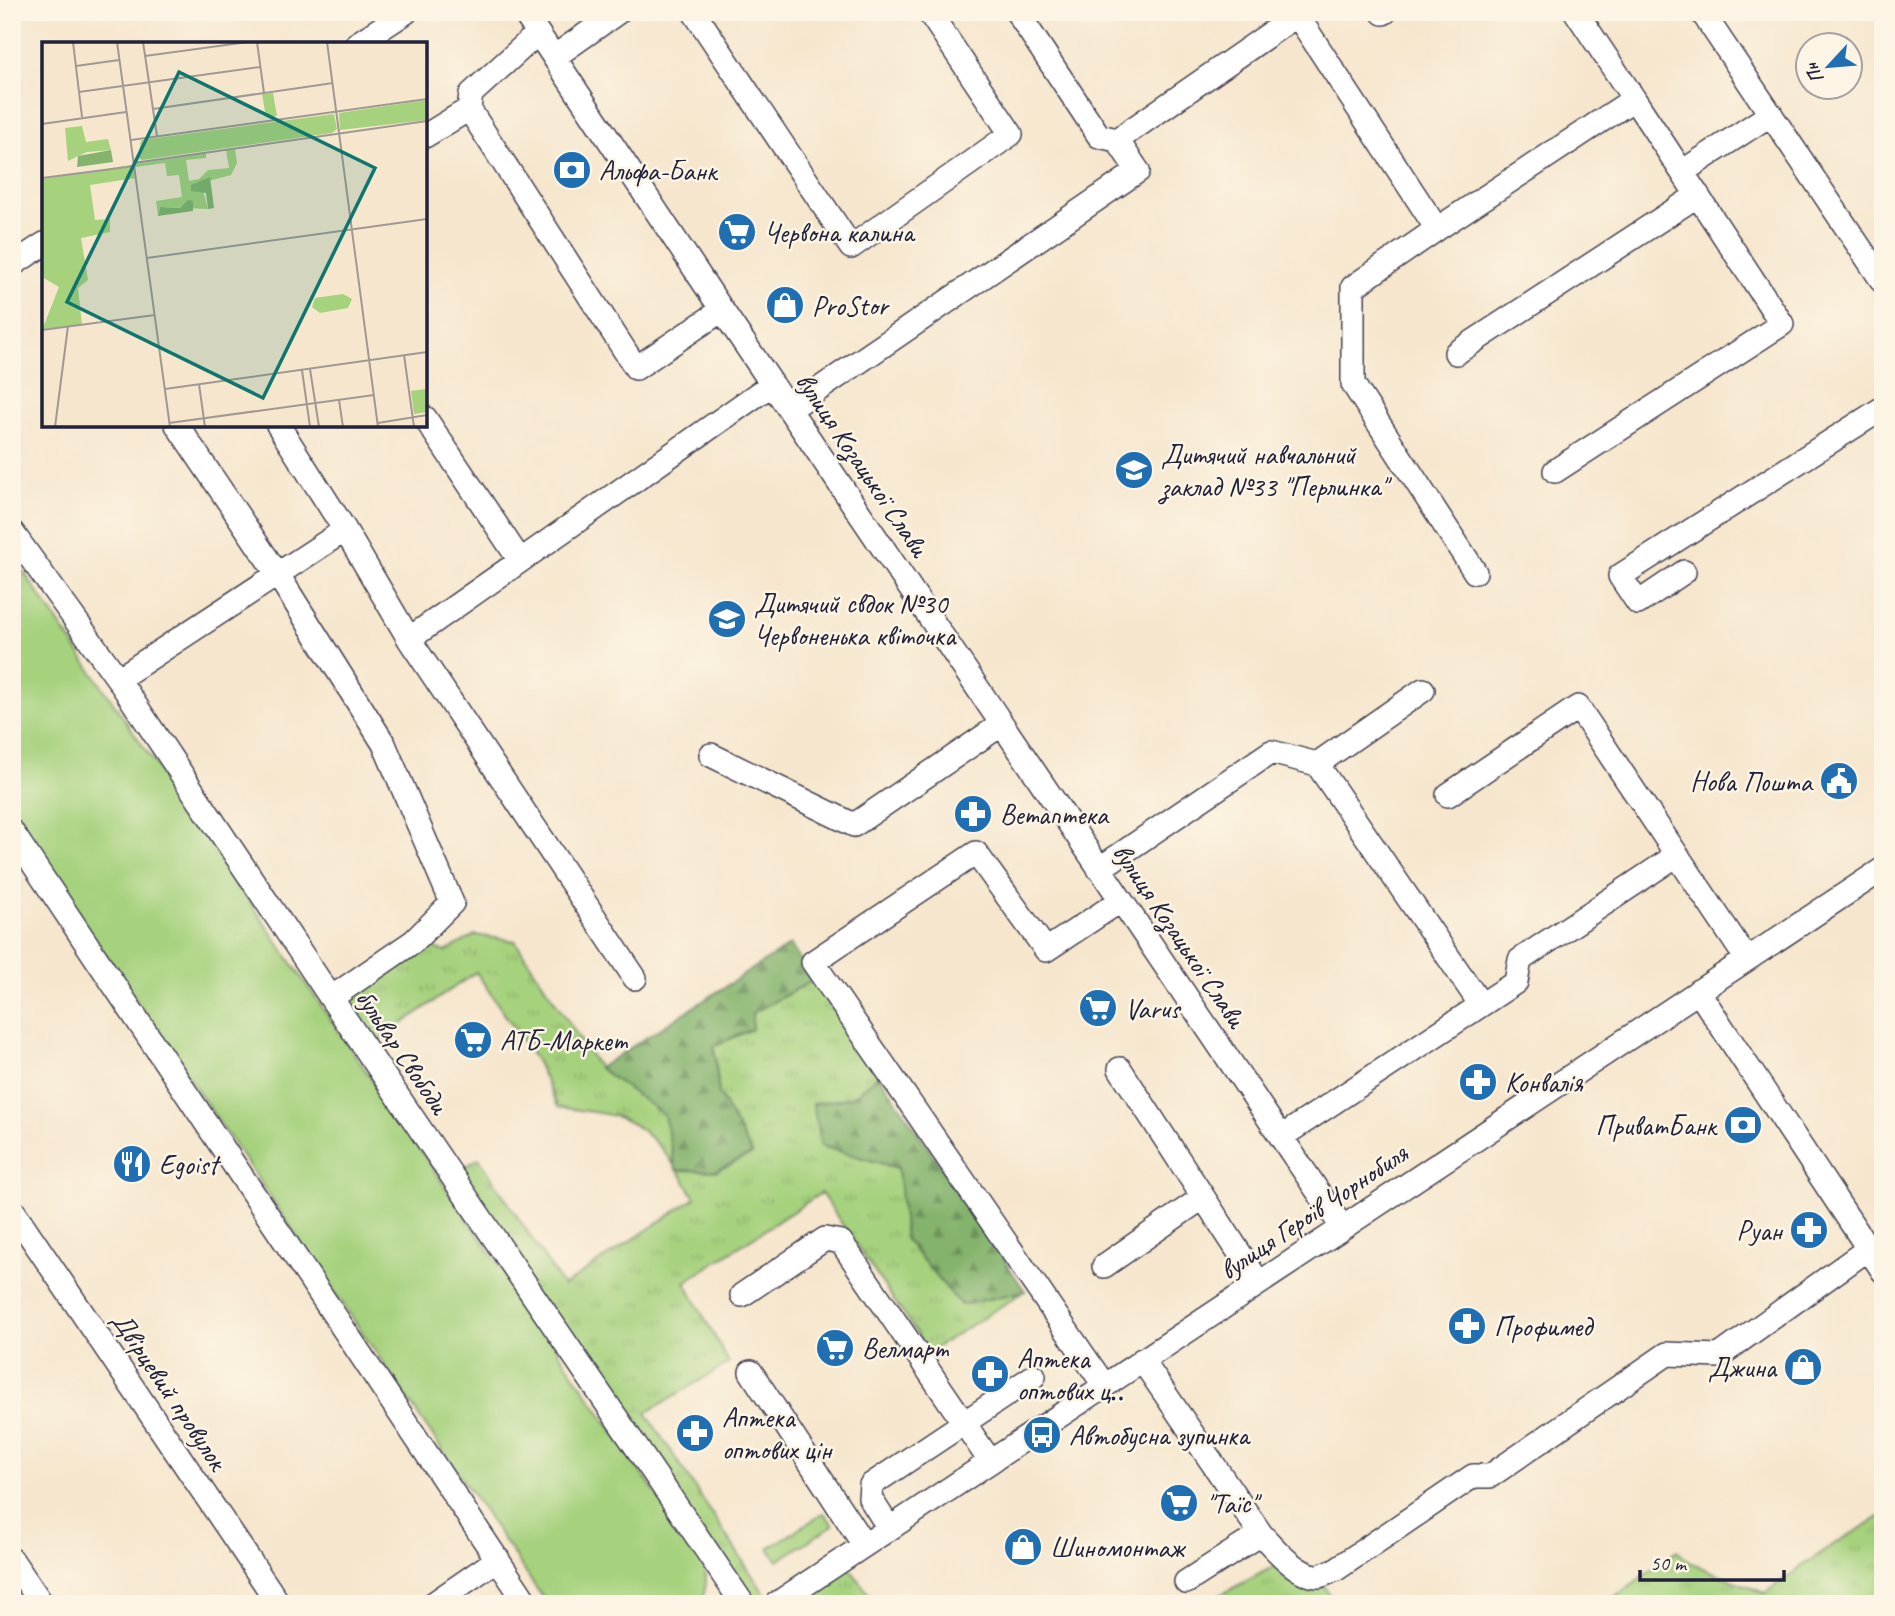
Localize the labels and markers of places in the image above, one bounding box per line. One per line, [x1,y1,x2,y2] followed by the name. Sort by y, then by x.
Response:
[551,149,593,191] bank icon: Альфа-Банк
[599,153,719,188] place label: Альфа-Банк
[716,211,758,253] supermarket icon: Червона калина
[764,215,916,250] place label: Червона калина
[764,284,806,326] shop icon: ProStor
[812,288,890,323] place label: ProStor
[1157,437,1392,505] place label: Дитячий навчальний заклад №33 "Перлинка"
[1113,449,1155,491] school or university icon: Дитячий навчальний заклад №33 "Перлинка"
[754,586,957,653] place label: Дитячий свдок №30 Червоненька квіточка
[706,598,748,640] school or university icon: Дитячий свдок №30 Червоненька квіточка
[1818,760,1860,802] public building icon: Нова Пошта
[1690,764,1814,799] place label: Нова Пошта
[952,793,994,835] pharmacy icon: Ветаптека
[1000,797,1110,832] place label: Ветаптека
[1077,987,1119,1029] supermarket icon: Varus
[1125,991,1182,1026] place label: Varus
[452,1019,494,1061] supermarket icon: АТБ-Маркет
[500,1023,629,1058] place label: АТБ-Маркет
[1457,1061,1499,1103] pharmacy icon: Конвалія
[1505,1065,1584,1100] place label: Конвалія
[1722,1104,1764,1146] bank icon: ПриватБанк
[1595,1108,1719,1143] place label: ПриватБанк
[111,1143,153,1185] restaurant icon: Egoist
[159,1147,221,1182] place label: Egoist
[1788,1209,1830,1251] pharmacy icon: Руан
[1736,1213,1783,1248] place label: Руан
[1446,1305,1488,1347] pharmacy icon: Профимед
[1494,1309,1595,1344] place label: Профимед
[814,1327,856,1369] supermarket icon: Велмарт
[862,1331,949,1366] place label: Велмарт
[1017,1341,1125,1408] place label: Аптека оптових ц‥
[1782,1346,1824,1388] shop icon: Джина
[1708,1350,1778,1385] place label: Джина
[969,1353,1011,1395] pharmacy icon: Аптека оптових ц‥
[722,1400,833,1467] place label: Аптека оптових цін
[674,1412,716,1454] pharmacy icon: Аптека оптових цін
[1021,1414,1063,1456] bus stop icon: Автобусна зупинка
[1069,1418,1251,1453] place label: Автобусна зупинка
[1158,1482,1200,1524] supermarket icon: "Таїс"
[1206,1486,1262,1521] place label: "Таїс"
[1002,1526,1044,1568] shop icon: Шиномонтаж
[1050,1530,1187,1565] place label: Шиномонтаж

